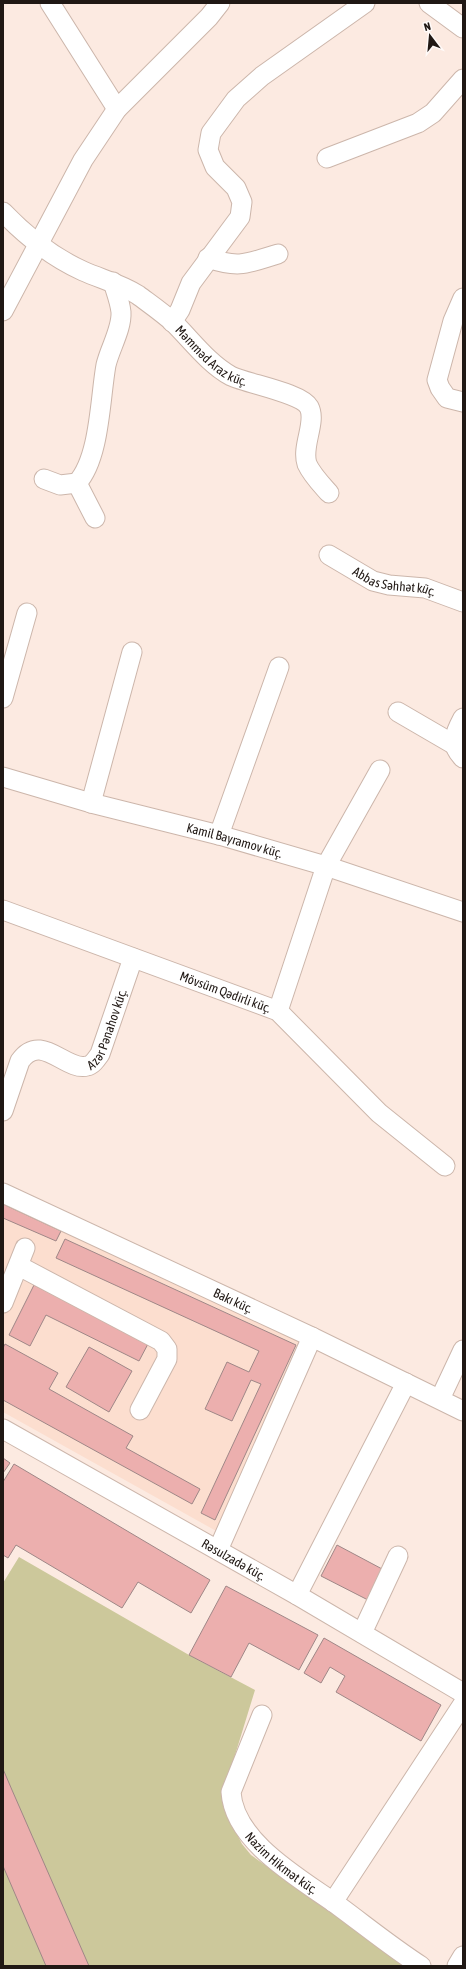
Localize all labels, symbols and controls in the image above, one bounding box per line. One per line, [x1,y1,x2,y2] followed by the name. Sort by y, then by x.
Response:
[410,16,450,56] north arrow
[422,20,432,33] text: N
[173,322,249,389] street label: Məmməd Araz küç.
[350,563,438,599] street label: Abbas Səhhət küç.
[185,820,284,860] street label: Kamil Bayramov küç.
[178,968,273,1015] street label: Mövsüm Qədirli küç.
[84,987,129,1073] street label: Azər Pənahov küç.
[211,1285,255,1316] street label: Bakı küç.
[199,1535,268,1583] street label: Rəsulzadə küç.
[242,1829,320,1897] street label: Nazim Hikmət küç.

